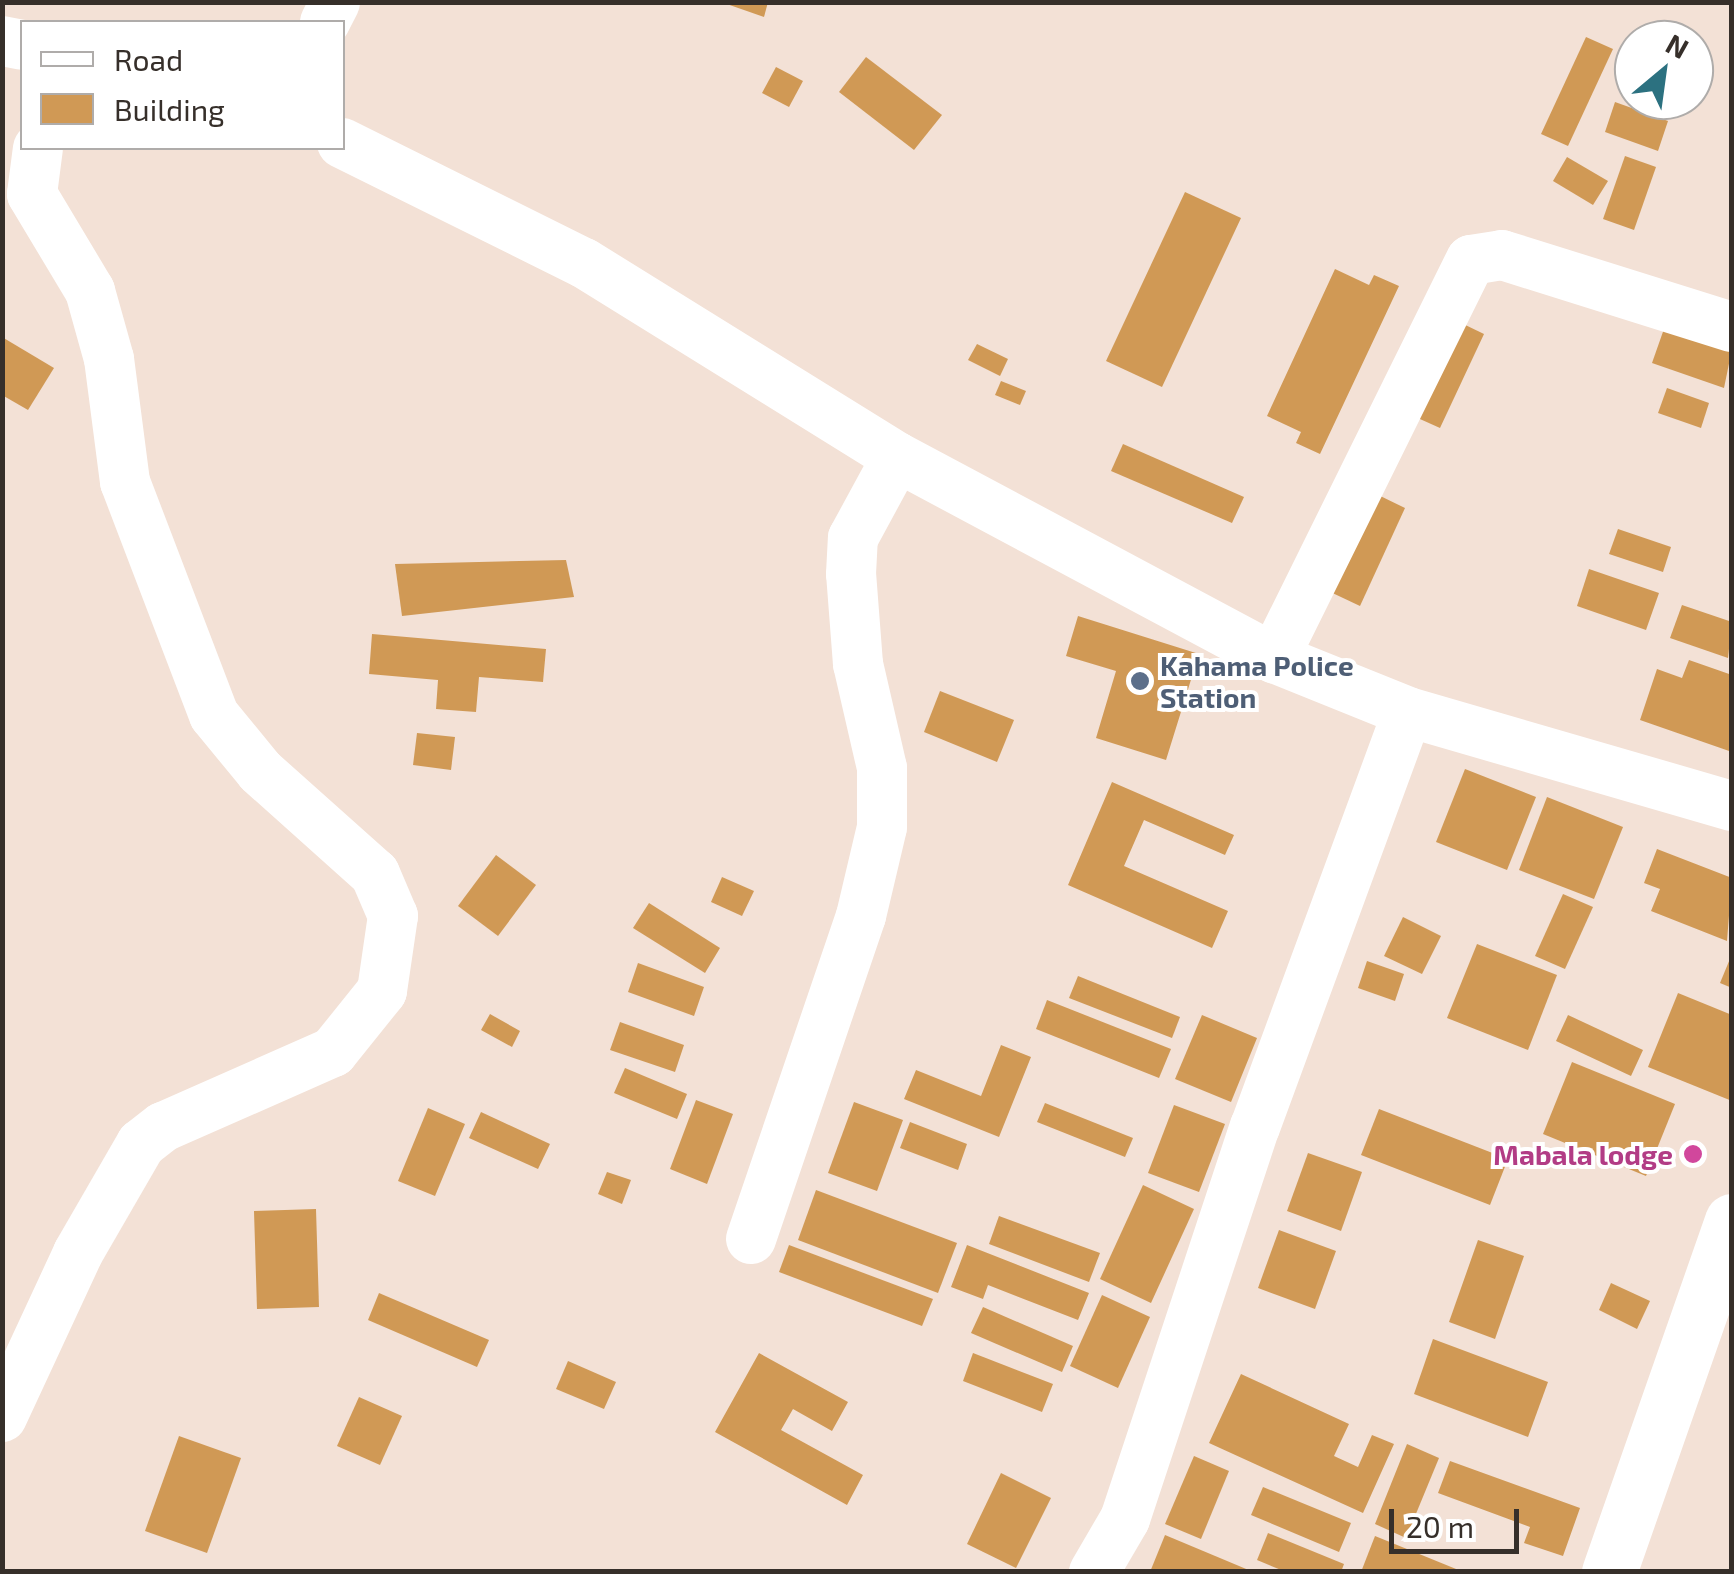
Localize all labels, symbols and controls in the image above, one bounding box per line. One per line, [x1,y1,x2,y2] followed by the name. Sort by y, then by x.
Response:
[20,20,345,150] legend
[1614,20,1714,120] north arrow
[1660,26,1695,65] text: N
[114,41,183,77] text: Road
[114,91,225,127] text: Building
[1160,648,1354,714] place label: Kahama Police Station
[1129,670,1151,692] marker: Kahama Police Station
[1493,1137,1673,1171] place label: Mabala lodge
[1682,1143,1704,1165] marker: Mabala lodge
[1394,1489,1524,1551] scale bar
[1406,1508,1474,1544] text: 20 m

